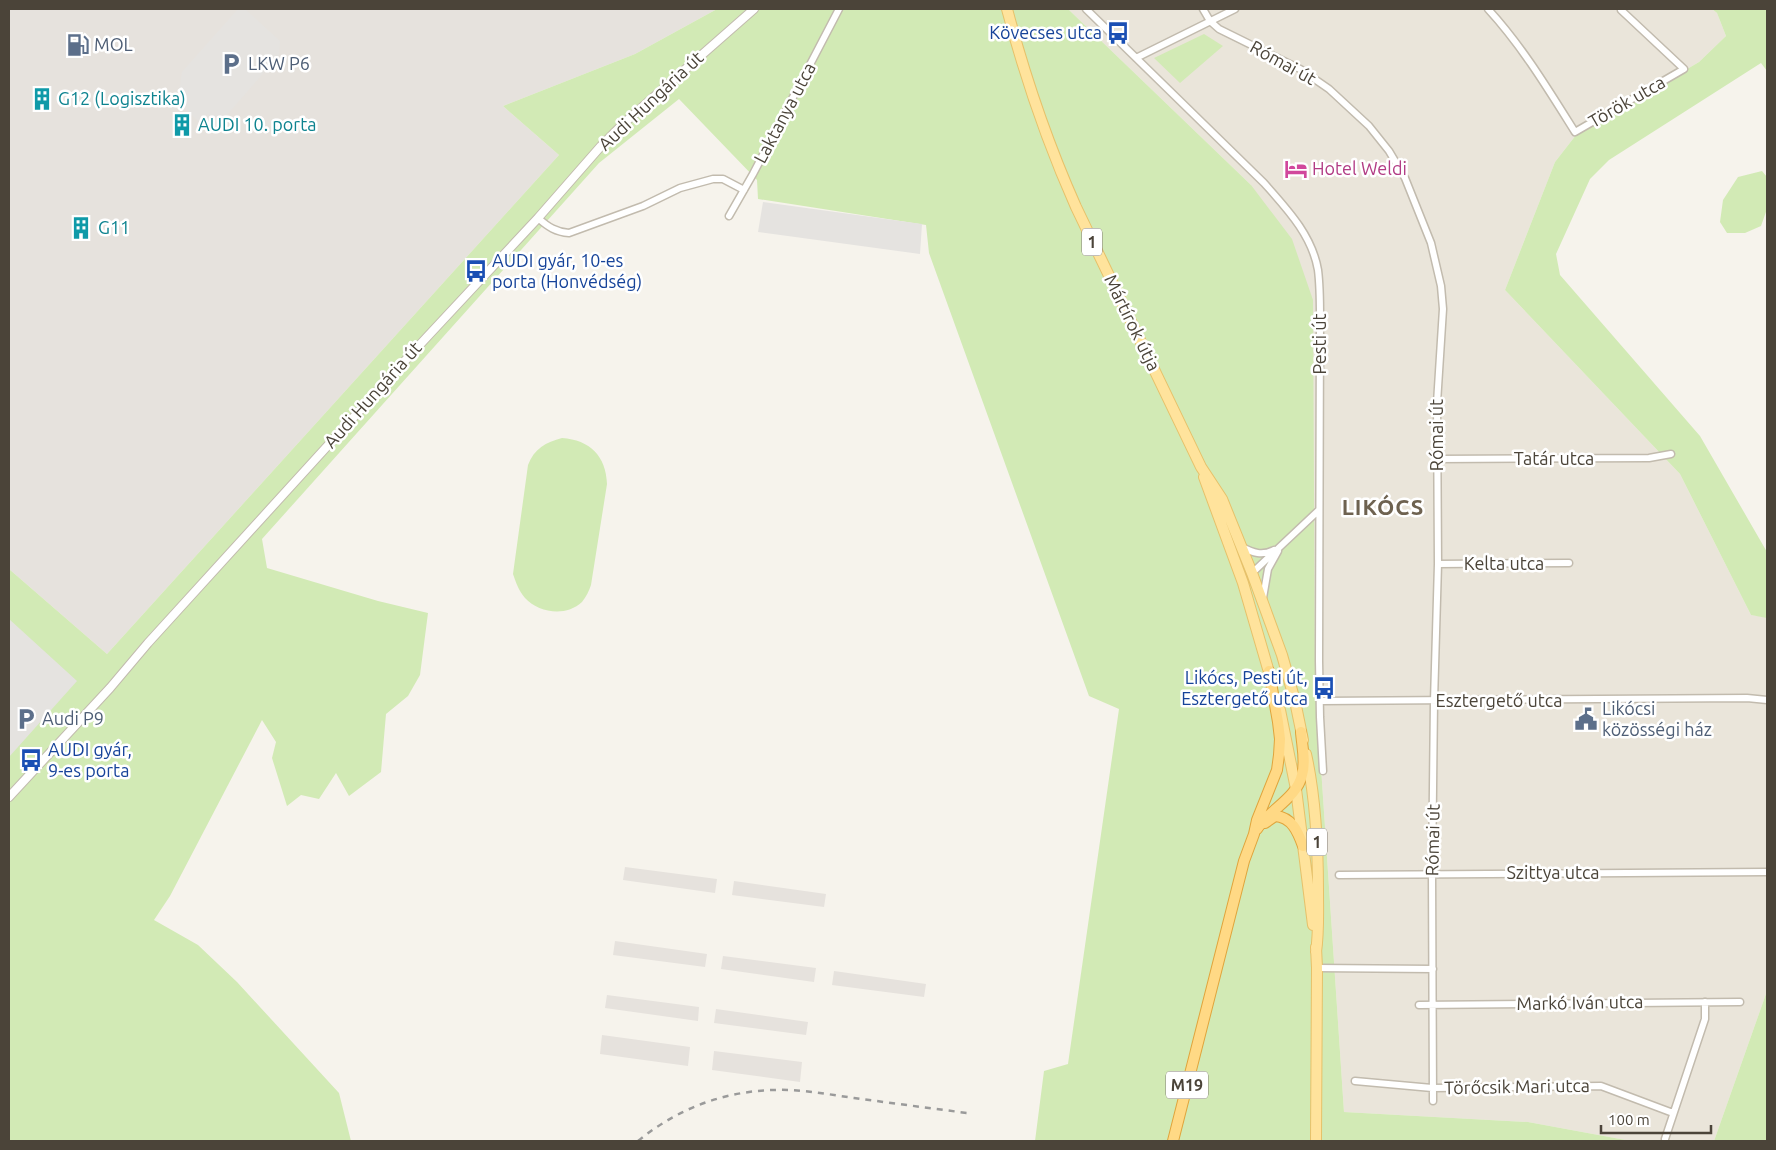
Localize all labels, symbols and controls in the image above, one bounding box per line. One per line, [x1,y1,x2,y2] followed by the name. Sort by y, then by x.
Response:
[1105,20,1131,46] bus stop icon: Kövecses utca
[989,22,1102,42] place label: Kövecses utca
[65,32,91,58] fuel station icon: MOL
[94,34,133,54] place label: MOL
[1247,36,1320,88] street label: Római út
[594,47,707,154] street label: Audi Hungária út
[218,51,244,77] parking icon: LKW P6
[248,53,310,73] place label: LKW P6
[749,59,819,166] street label: Laktanya utca
[1585,71,1668,131] street label: Török utca
[29,86,55,112] building icon: G12 (Logisztika)
[58,88,186,109] place label: G12 (Logisztika)
[169,112,195,138] building icon: AUDI 10. porta
[198,114,316,134] place label: AUDI 10. porta
[1283,156,1309,182] hotel icon: Hotel Weldi
[1312,158,1407,178] place label: Hotel Weldi
[68,215,94,241] building icon: G11
[98,217,130,237] place label: G11
[1082,228,1102,256] road number: 1
[492,250,642,292] place label: AUDI gyár, 10-es porta (Honvédség)
[463,258,489,284] bus stop icon: AUDI gyár, 10-es porta (Honvédség)
[1101,271,1165,374] street label: Mártírok útja
[1309,313,1329,375] street label: Pesti út
[319,337,425,451] street label: Audi Hungária út
[1426,399,1446,471] street label: Római út
[1514,448,1594,468] street label: Tatár utca
[1342,494,1424,519] district label: LIKÓCS
[1464,553,1544,573] street label: Kelta utca
[1181,667,1308,708] place label: Likócs, Pesti út, Esztergető utca
[1311,675,1337,701] bus stop icon: Likócs, Pesti út, Esztergető utca
[1436,690,1562,710] street label: Esztergető utca
[1602,698,1712,739] place label: Likócsi közösségi ház
[13,706,39,732] parking icon: Audi P9
[1573,706,1599,732] public building icon: Likócsi közösségi ház
[42,708,104,728] place label: Audi P9
[48,739,132,780] place label: AUDI gyár, 9-es porta
[18,747,44,773] bus stop icon: AUDI gyár, 9-es porta
[1421,804,1443,876] street label: Római út
[1307,829,1327,856] road number: 1
[1506,862,1600,882] street label: Szittya utca
[1516,991,1644,1013] street label: Markó Iván utca
[1166,1072,1208,1098] road number: M19
[1444,1075,1590,1097] street label: Törőcsik Mari utca
[1601,1102,1711,1134] scale bar
[1608,1111,1650,1128] text: 100 m

